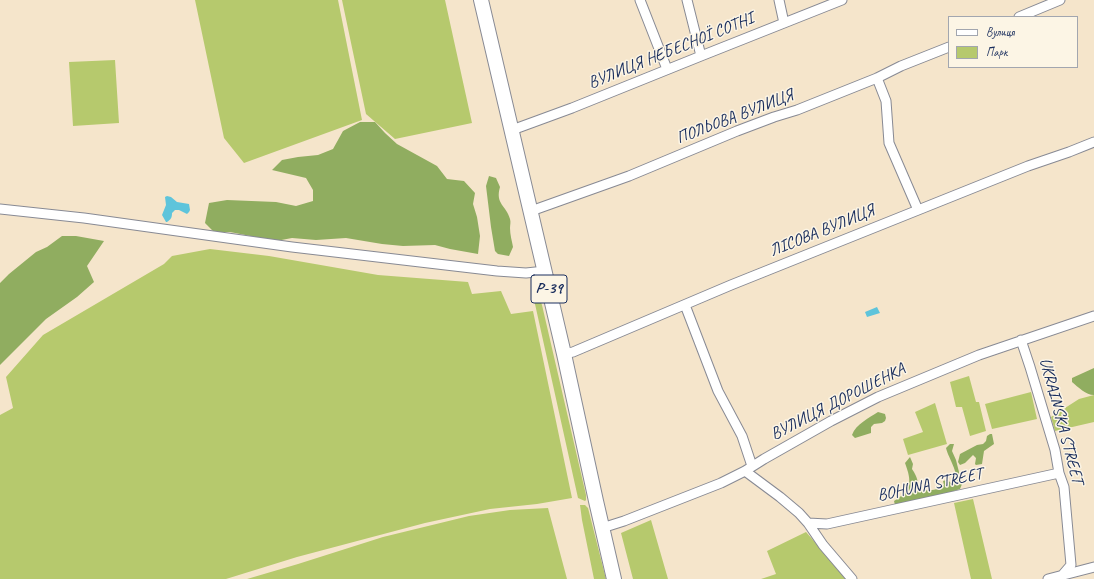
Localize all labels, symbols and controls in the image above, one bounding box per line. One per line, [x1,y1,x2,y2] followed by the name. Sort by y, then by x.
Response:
[585,8,757,94] street label: ВУЛИЦЯ НЕБЕСНОЇ СОТНІ
[948,16,1078,68] legend
[986,24,1014,40] text: Вулиця
[986,44,1007,60] text: Парк
[674,85,796,149] street label: ПОЛЬОВА ВУЛИЦЯ
[766,201,878,261] street label: ЛІСОВА ВУЛИЦЯ
[531,275,567,303] road number: Р-39
[1034,356,1088,486] street label: UKRAINSKA STREET
[767,359,909,445] street label: ВУЛИЦЯ ДОРОШЕНКА
[875,464,985,506] street label: BOHUNA STREET

